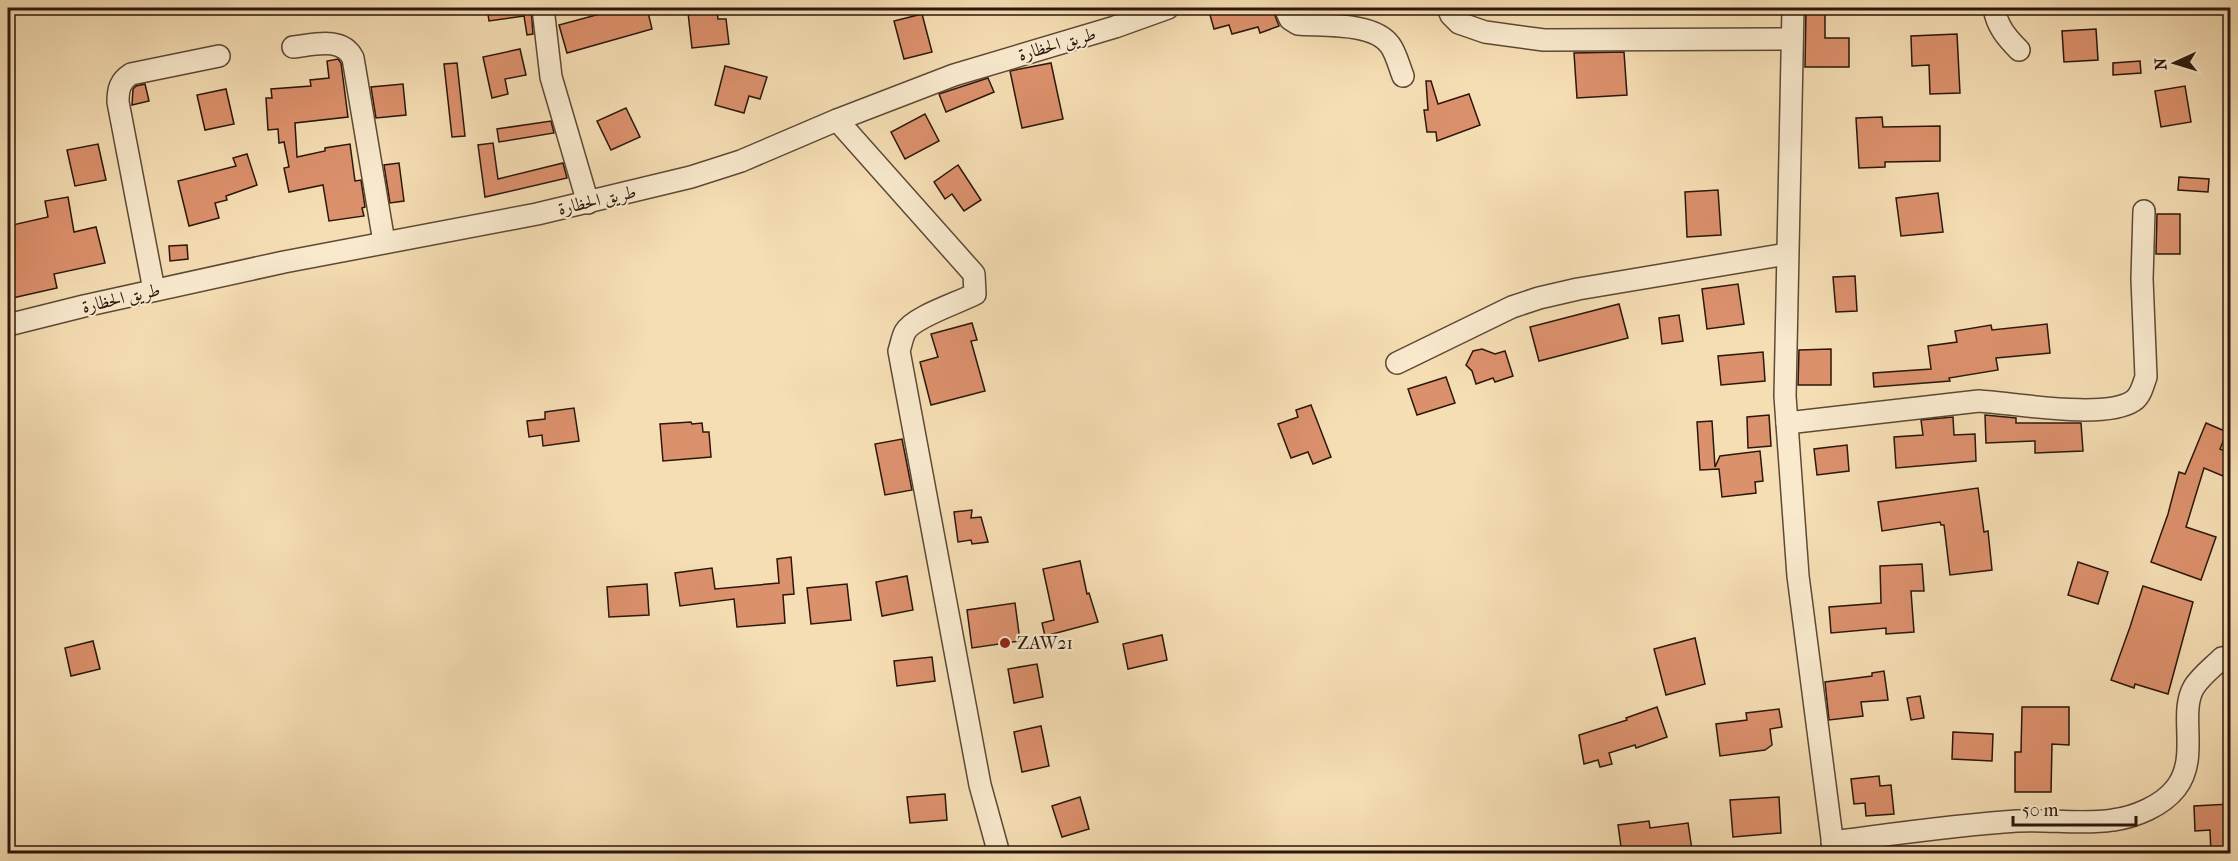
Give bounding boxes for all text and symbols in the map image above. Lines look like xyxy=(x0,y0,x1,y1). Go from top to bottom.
street label: طريق الحظارة xyxy=(1016,23,1099,67)
north arrow xyxy=(2145,33,2205,93)
text: N xyxy=(2151,56,2170,71)
street label: طريق الحظارة xyxy=(556,181,639,221)
street label: طريق الحظارة xyxy=(80,279,163,319)
place label: ZAW21 xyxy=(1017,633,1073,654)
marker: ZAW21 xyxy=(998,636,1012,650)
scale bar xyxy=(2013,789,2136,827)
text: 50 m xyxy=(2022,800,2059,821)

